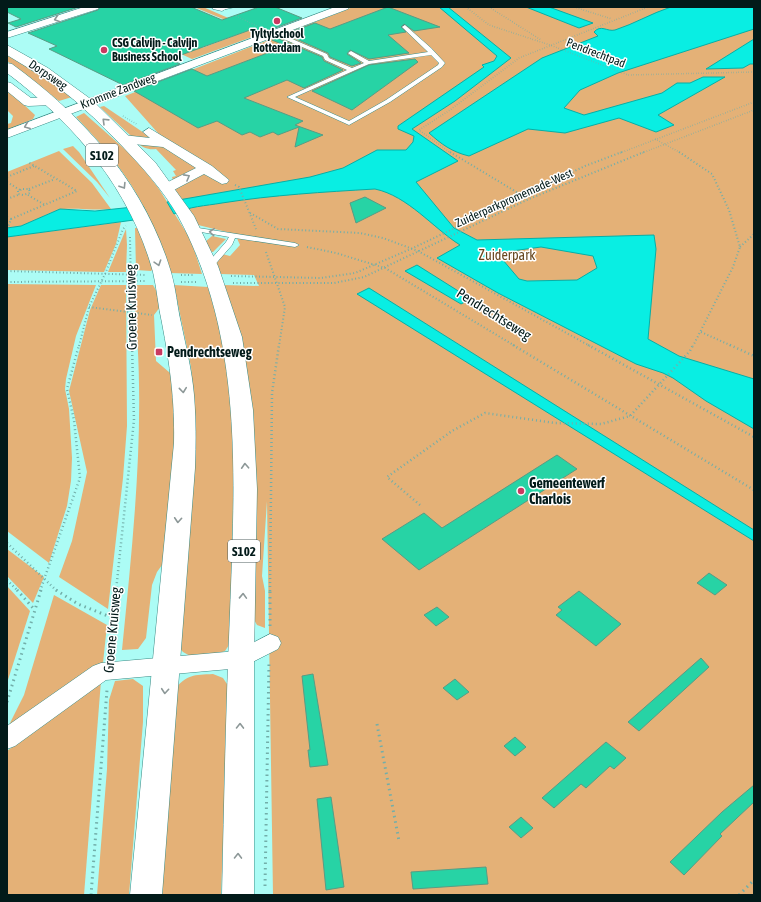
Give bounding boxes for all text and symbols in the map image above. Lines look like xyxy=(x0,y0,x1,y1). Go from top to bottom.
one-way arrow xyxy=(54,14,61,23)
marker: Tyltylschool Rotterdam xyxy=(272,16,282,26)
place label: Tyltylschool Rotterdam xyxy=(250,27,305,55)
street label: Pendrechtpad xyxy=(564,35,628,71)
place label: CSG Calvijn - Calvijn Business School xyxy=(112,36,198,64)
marker: CSG Calvijn - Calvijn Business School xyxy=(99,45,109,55)
street label: Dorpsweg xyxy=(26,57,71,93)
street label: Kromme Zandweg xyxy=(78,70,158,112)
one-way arrow xyxy=(102,118,110,126)
one-way arrow xyxy=(23,122,30,130)
road number: S102 xyxy=(86,144,118,166)
street label: Zuiderparkpromemade-West xyxy=(453,165,576,230)
one-way arrow xyxy=(183,175,190,182)
one-way arrow xyxy=(118,182,125,189)
one-way arrow xyxy=(209,227,215,236)
park label: Zuiderpark xyxy=(479,247,535,263)
one-way arrow xyxy=(153,259,162,266)
street label: Groene Kruisweg xyxy=(122,264,140,350)
street label: Pendrechtseweg xyxy=(454,285,534,343)
place label: Pendrechtseweg xyxy=(167,344,253,360)
marker: Pendrechtseweg xyxy=(154,347,164,357)
one-way arrow xyxy=(178,387,187,393)
one-way arrow xyxy=(240,463,249,469)
place label: Gemeentewerf Charlois xyxy=(529,475,605,507)
marker: Gemeentewerf Charlois xyxy=(516,486,526,496)
one-way arrow xyxy=(174,517,183,523)
road number: S102 xyxy=(228,540,260,562)
street label: Groene Kruisweg xyxy=(100,586,124,674)
one-way arrow xyxy=(238,593,247,599)
one-way arrow xyxy=(161,688,170,694)
one-way arrow xyxy=(236,723,244,729)
one-way arrow xyxy=(234,853,242,859)

